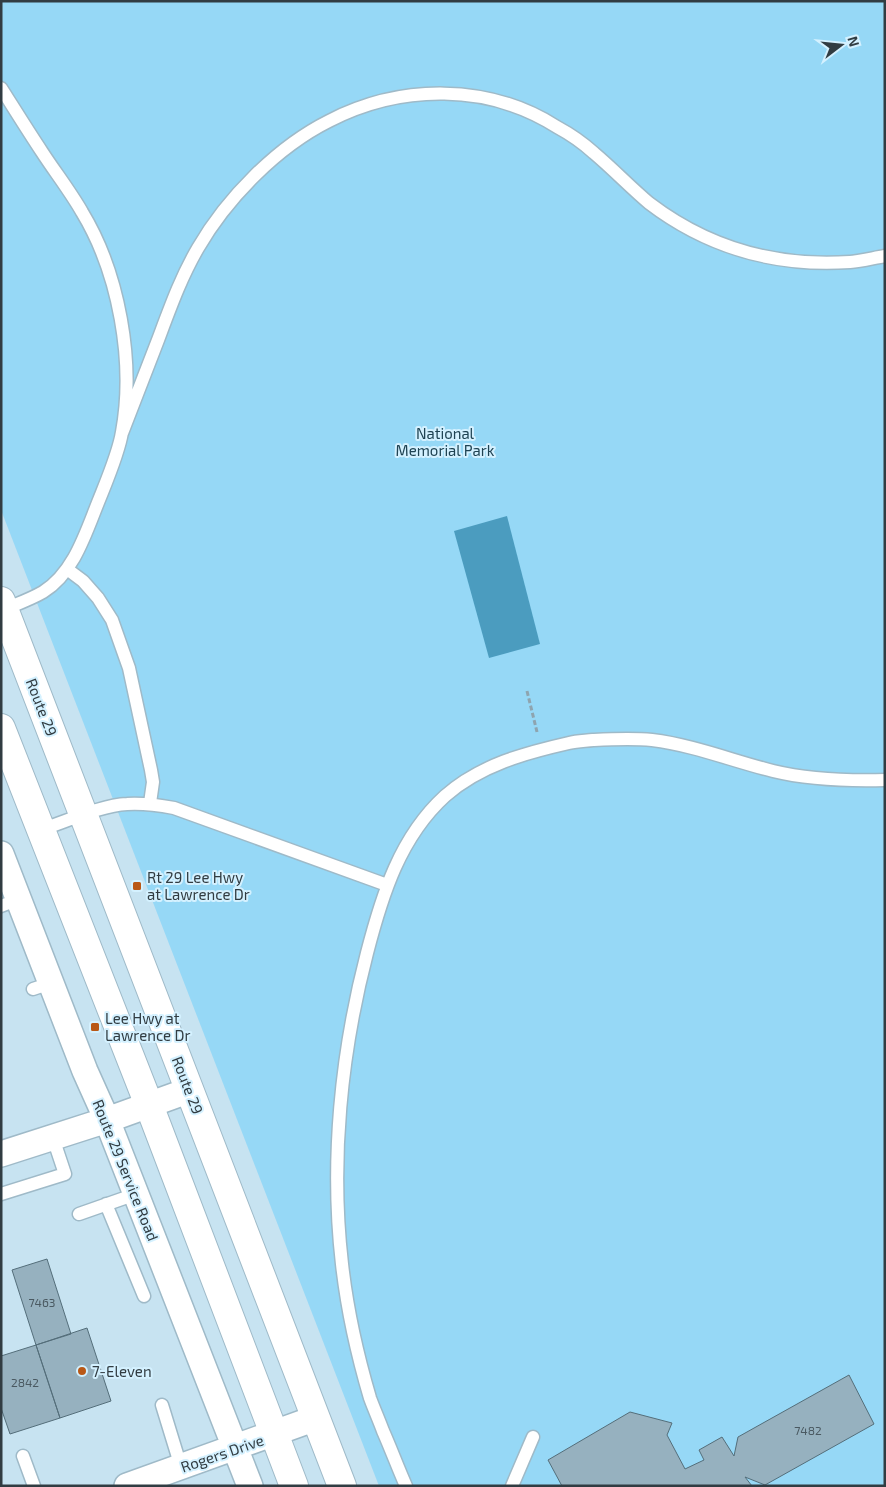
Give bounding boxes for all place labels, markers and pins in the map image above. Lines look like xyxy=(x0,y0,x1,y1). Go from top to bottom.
place label: Rt 29 Lee Hwy at Lawrence Dr xyxy=(147,868,250,903)
marker: Rt 29 Lee Hwy at Lawrence Dr xyxy=(131,880,143,892)
place label: Lee Hwy at Lawrence Dr xyxy=(105,1009,191,1044)
marker: Lee Hwy at Lawrence Dr xyxy=(89,1021,101,1033)
place label: 7-Eleven xyxy=(92,1362,152,1380)
marker: 7-Eleven xyxy=(76,1365,88,1377)

